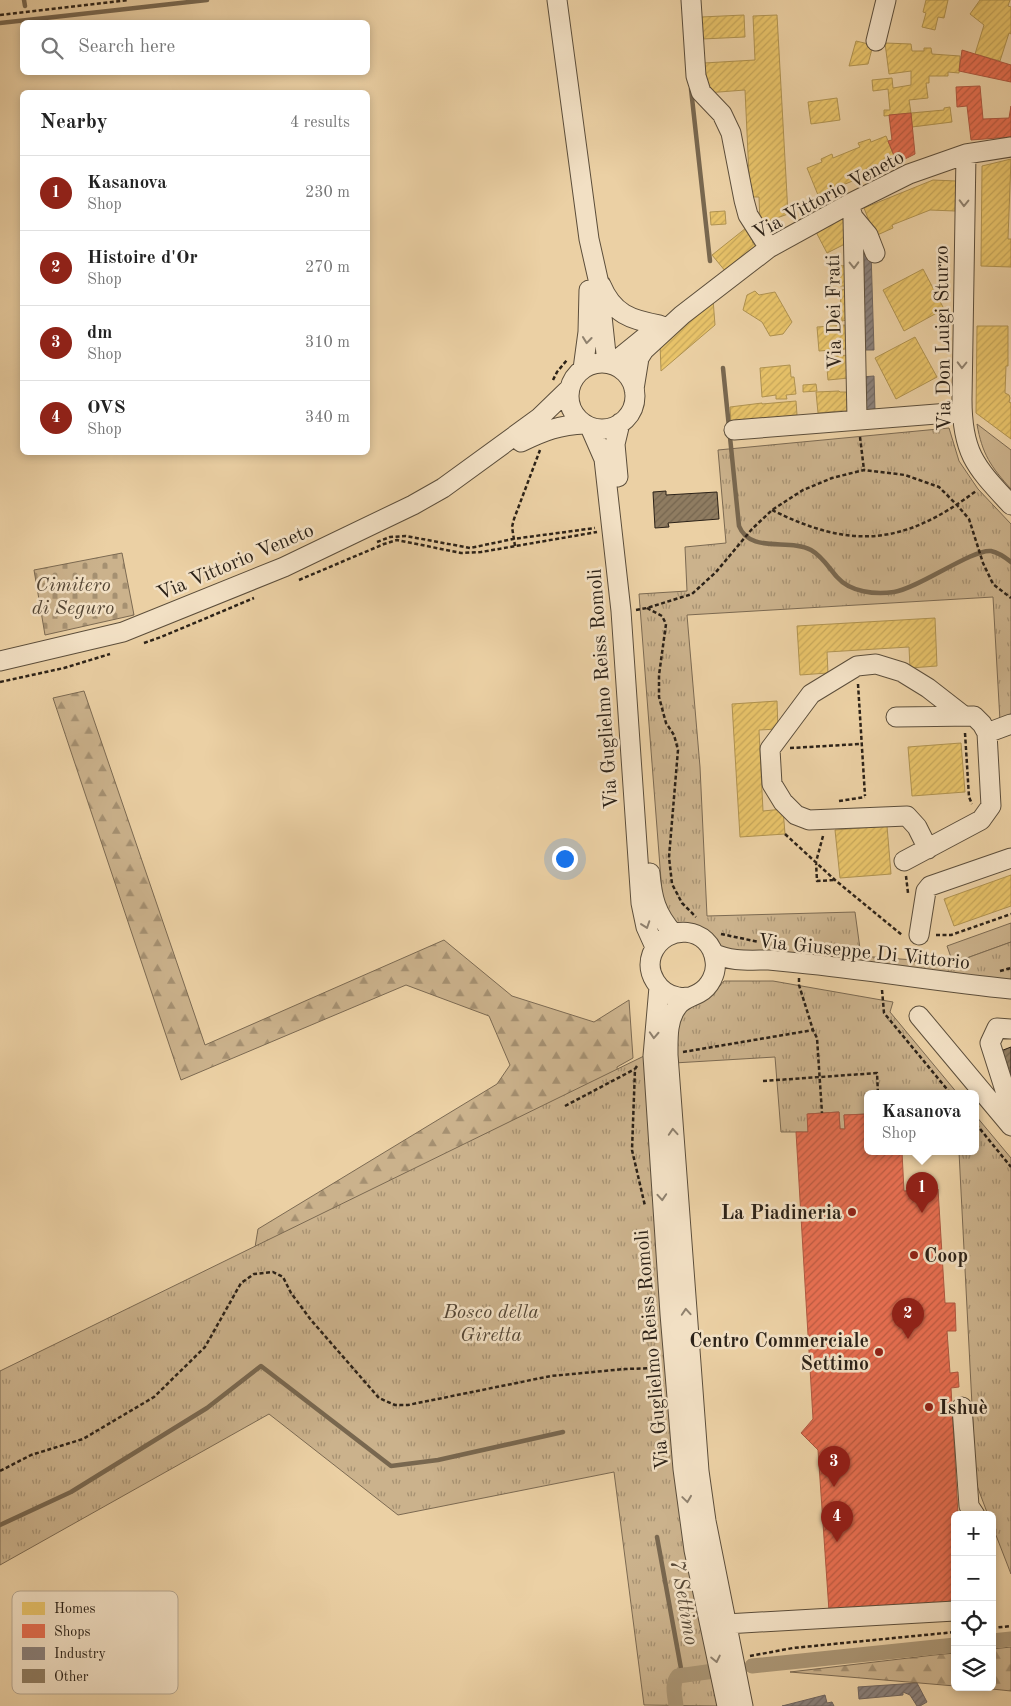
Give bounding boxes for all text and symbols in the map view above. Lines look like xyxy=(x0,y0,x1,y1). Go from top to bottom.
search box xyxy=(20,20,370,75)
icon: search xyxy=(38,34,66,62)
text: Search here xyxy=(78,38,175,57)
text: Nearby xyxy=(40,112,108,133)
text: 4 results xyxy=(290,115,350,131)
street label: Via Vittorio Veneto xyxy=(750,147,908,244)
text: Kasanova xyxy=(87,174,167,193)
text: 1 xyxy=(51,185,61,201)
text: 230 m xyxy=(305,185,350,201)
text: Shop xyxy=(87,197,122,213)
one-way arrow xyxy=(959,199,969,207)
street label: Via Don Luigi Sturzo xyxy=(932,245,956,431)
text: Histoire d'Or xyxy=(87,249,198,268)
street label: Via Dei Frati xyxy=(824,254,846,370)
text: 2 xyxy=(51,260,61,276)
text: 270 m xyxy=(305,260,350,276)
one-way arrow xyxy=(849,262,859,270)
text: Shop xyxy=(87,272,122,288)
text: dm xyxy=(87,324,112,343)
text: 3 xyxy=(51,335,61,351)
text: 310 m xyxy=(305,335,350,351)
one-way arrow xyxy=(582,336,593,344)
text: Shop xyxy=(87,347,122,363)
one-way arrow xyxy=(957,362,967,369)
text: OVS xyxy=(87,399,125,418)
text: 4 xyxy=(51,410,61,426)
text: 340 m xyxy=(305,410,350,426)
text: Shop xyxy=(87,422,122,438)
street label: Via Vittorio Veneto xyxy=(155,521,317,605)
street label: Via Guglielmo Reiss Romoli xyxy=(586,568,622,810)
park label: Cimitero di Seguro xyxy=(32,576,114,619)
your location xyxy=(552,846,578,872)
one-way arrow xyxy=(640,921,650,929)
street label: Via Giuseppe Di Vittorio xyxy=(757,932,971,974)
one-way arrow xyxy=(649,1032,660,1040)
popup xyxy=(864,1090,979,1155)
text: Kasanova xyxy=(882,1103,961,1122)
text: Shop xyxy=(882,1126,916,1142)
one-way arrow xyxy=(668,1128,679,1136)
pin: 1 xyxy=(906,1172,938,1213)
one-way arrow xyxy=(657,1194,668,1202)
place label: La Piadineria xyxy=(721,1204,842,1224)
marker: La Piadineria xyxy=(846,1206,858,1218)
street label: Via Guglielmo Reiss Romoli xyxy=(633,1229,673,1471)
place label: Coop xyxy=(924,1247,968,1267)
marker: Coop xyxy=(908,1249,920,1261)
pin: 2 xyxy=(892,1298,924,1339)
park label: Bosco della Giretta xyxy=(442,1303,539,1346)
one-way arrow xyxy=(681,1308,692,1316)
place label: Centro Commerciale Settimo xyxy=(689,1332,869,1375)
marker: Centro Commerciale Settimo xyxy=(873,1346,885,1358)
place label: Ishuè xyxy=(939,1399,988,1419)
marker: Ishuè xyxy=(923,1401,935,1413)
pin: 3 xyxy=(818,1446,850,1487)
one-way arrow xyxy=(681,1495,692,1503)
pin: 4 xyxy=(821,1501,853,1542)
map controls xyxy=(951,1511,996,1691)
button: + xyxy=(951,1511,996,1556)
button: − xyxy=(951,1556,996,1601)
water label: 7 Settimo xyxy=(666,1558,701,1647)
legend xyxy=(12,1591,178,1694)
button: locate xyxy=(951,1601,996,1646)
text: Homes xyxy=(54,1602,96,1616)
text: Shops xyxy=(54,1625,91,1639)
button: layers xyxy=(951,1646,996,1691)
text: Industry xyxy=(54,1647,107,1661)
one-way arrow xyxy=(710,1654,721,1663)
text: Other xyxy=(54,1670,89,1684)

